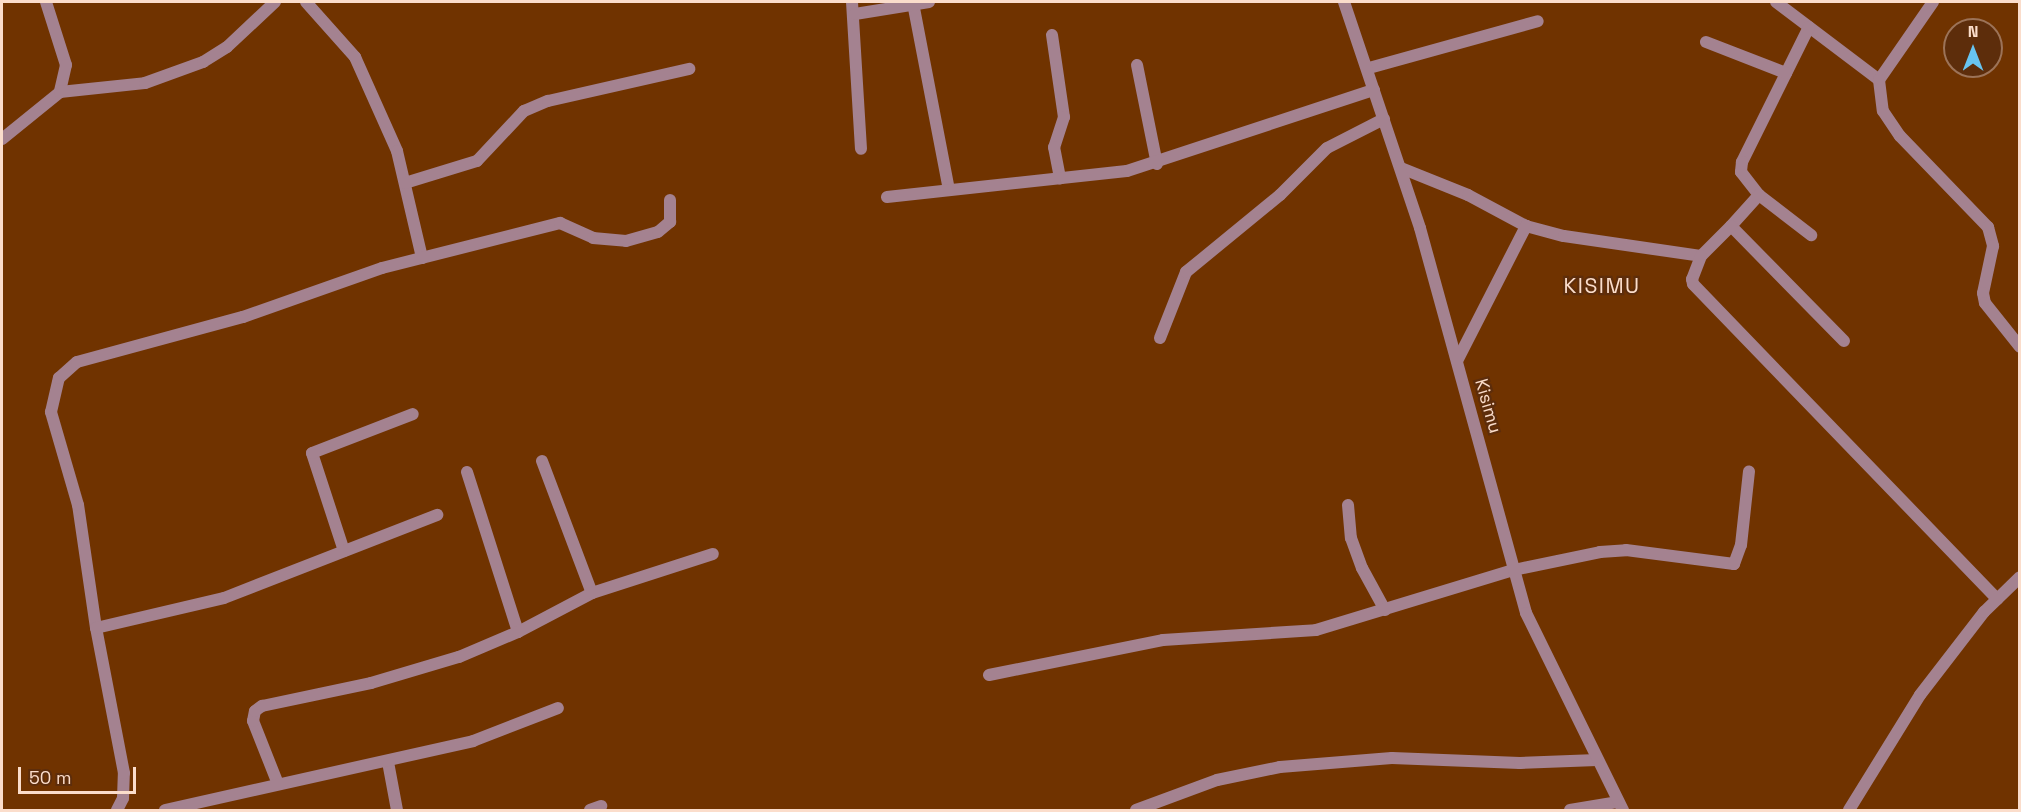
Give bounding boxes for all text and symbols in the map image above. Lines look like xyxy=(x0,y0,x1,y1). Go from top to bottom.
north arrow xyxy=(1943,18,2003,78)
text: N xyxy=(1968,21,1978,42)
district label: KISIMU xyxy=(1563,273,1641,299)
street label: Kisimu xyxy=(1470,376,1506,436)
scale bar xyxy=(21,755,140,793)
text: 50 m xyxy=(29,766,71,789)

